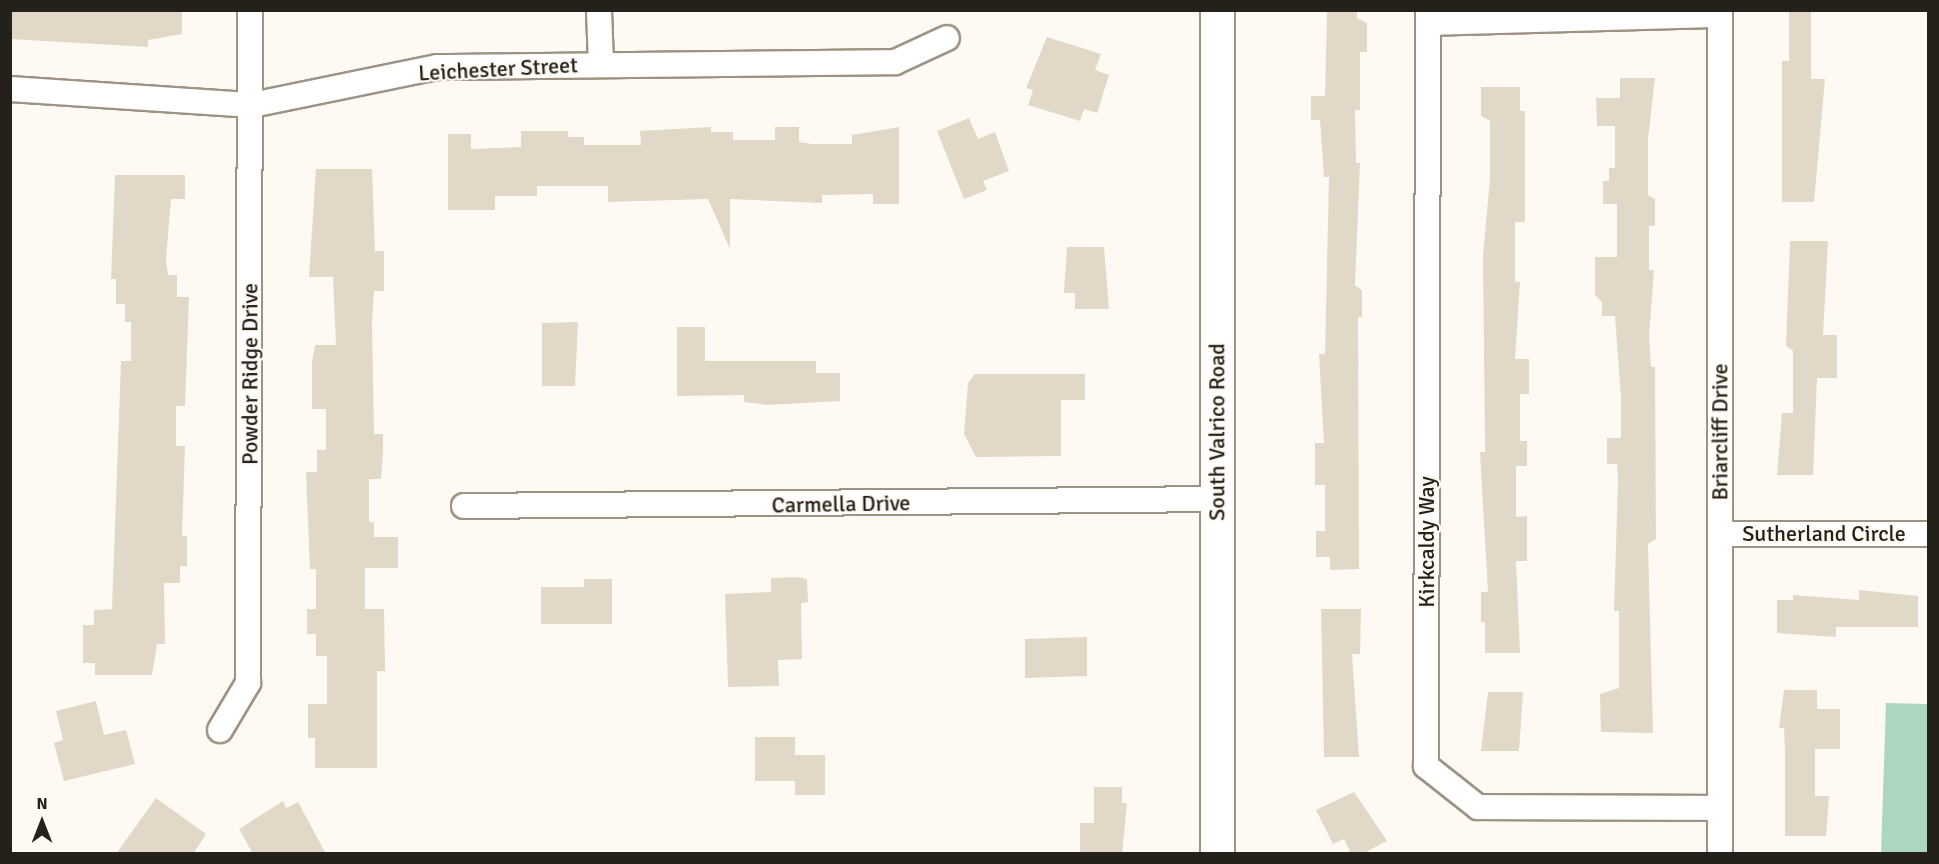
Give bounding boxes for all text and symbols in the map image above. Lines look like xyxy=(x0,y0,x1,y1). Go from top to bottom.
street label: Leichester Street xyxy=(418,52,578,86)
street label: Powder Ridge Drive xyxy=(237,283,263,465)
street label: South Valrico Road xyxy=(1204,343,1230,521)
street label: Briarcliff Drive xyxy=(1707,364,1733,500)
street label: Kirkcaldy Way xyxy=(1414,476,1440,608)
street label: Carmella Drive xyxy=(771,490,911,518)
street label: Sutherland Circle xyxy=(1742,521,1906,547)
north arrow xyxy=(12,792,72,852)
text: N xyxy=(36,794,48,814)

